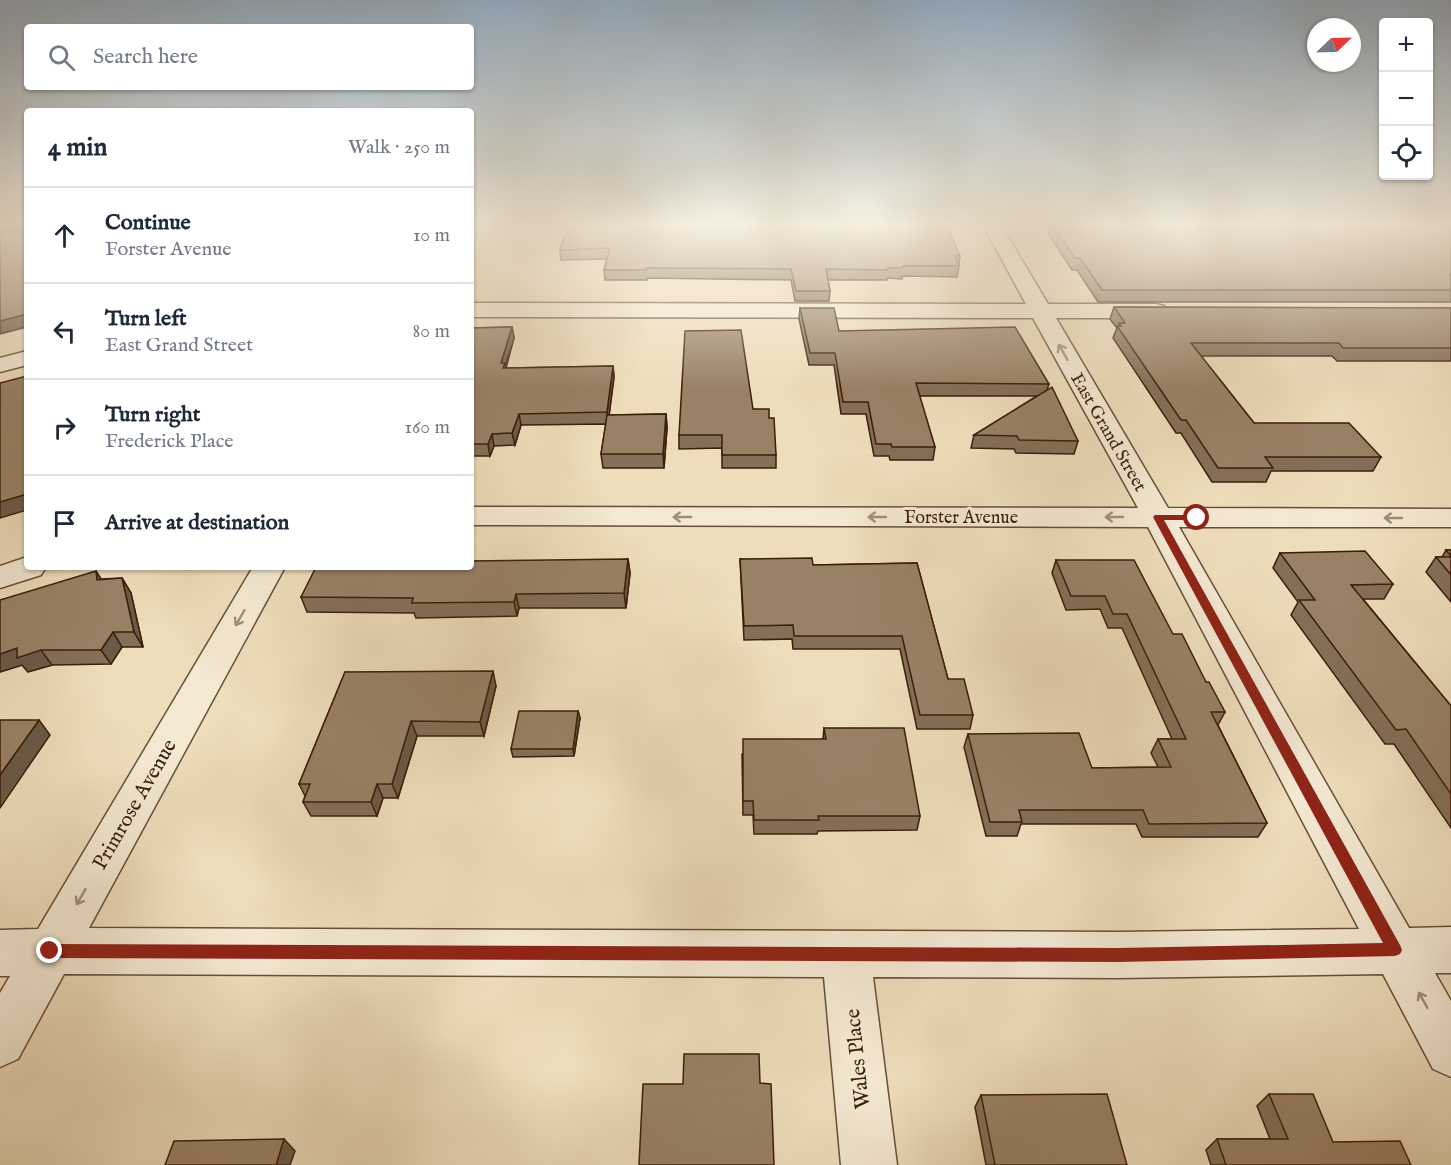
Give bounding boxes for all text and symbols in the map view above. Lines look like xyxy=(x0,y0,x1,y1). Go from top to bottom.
north arrow xyxy=(1307,18,1361,72)
map controls xyxy=(1379,18,1433,180)
button: + xyxy=(1379,18,1433,72)
search box xyxy=(24,24,474,90)
icon: search xyxy=(45,41,78,74)
text: Search here xyxy=(93,43,198,71)
button: − xyxy=(1379,72,1433,126)
button: locate xyxy=(1379,126,1433,180)
text: 4 min xyxy=(48,131,107,164)
text: Walk · 250 m xyxy=(348,135,450,160)
text: Continue xyxy=(105,209,191,237)
icon: ahead xyxy=(48,219,81,252)
text: 10 m xyxy=(413,223,450,248)
text: Forster Avenue xyxy=(105,237,231,262)
text: Turn left xyxy=(105,305,187,333)
icon: left xyxy=(48,315,81,348)
text: 80 m xyxy=(413,319,450,344)
text: East Grand Street xyxy=(105,333,253,358)
one-way arrow xyxy=(1057,344,1069,361)
street label: East Grand Street xyxy=(1064,369,1151,496)
text: Turn right xyxy=(105,401,200,429)
icon: right xyxy=(48,411,81,444)
text: 160 m xyxy=(404,415,450,440)
text: Frederick Place xyxy=(105,429,234,454)
route start xyxy=(1183,504,1209,530)
icon: arrive xyxy=(48,507,81,540)
street label: Forster Avenue xyxy=(904,507,1018,530)
text: Arrive at destination xyxy=(105,509,289,537)
one-way arrow xyxy=(672,511,692,523)
one-way arrow xyxy=(867,511,887,523)
one-way arrow xyxy=(1104,511,1124,523)
one-way arrow xyxy=(1383,512,1403,524)
one-way arrow xyxy=(234,609,246,626)
street label: Primrose Avenue xyxy=(87,734,184,875)
one-way arrow xyxy=(75,887,86,905)
route end xyxy=(36,937,62,963)
one-way arrow xyxy=(1416,992,1428,1009)
street label: Wales Place xyxy=(840,1007,877,1110)

